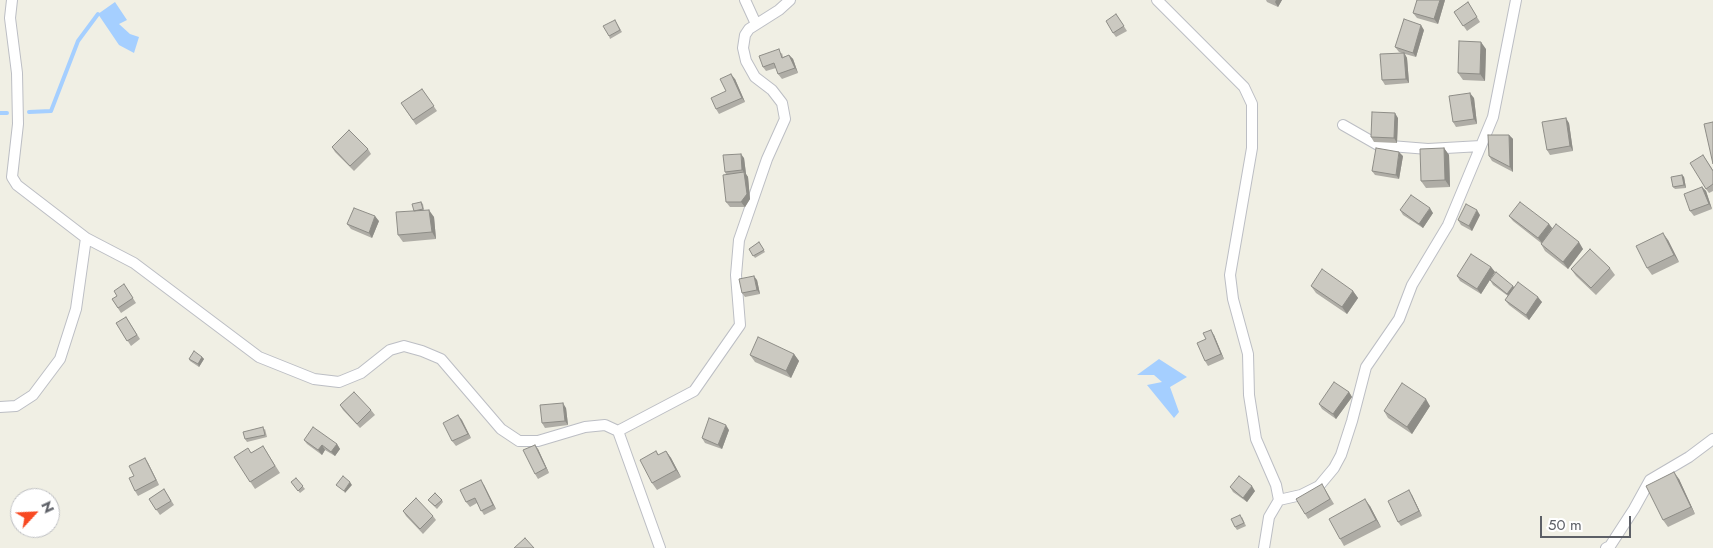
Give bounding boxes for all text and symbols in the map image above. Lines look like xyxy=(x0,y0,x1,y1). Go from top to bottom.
north arrow xyxy=(10,488,60,538)
text: N xyxy=(36,498,59,516)
scale bar xyxy=(1543,506,1634,538)
text: 50 m xyxy=(1548,514,1582,536)

